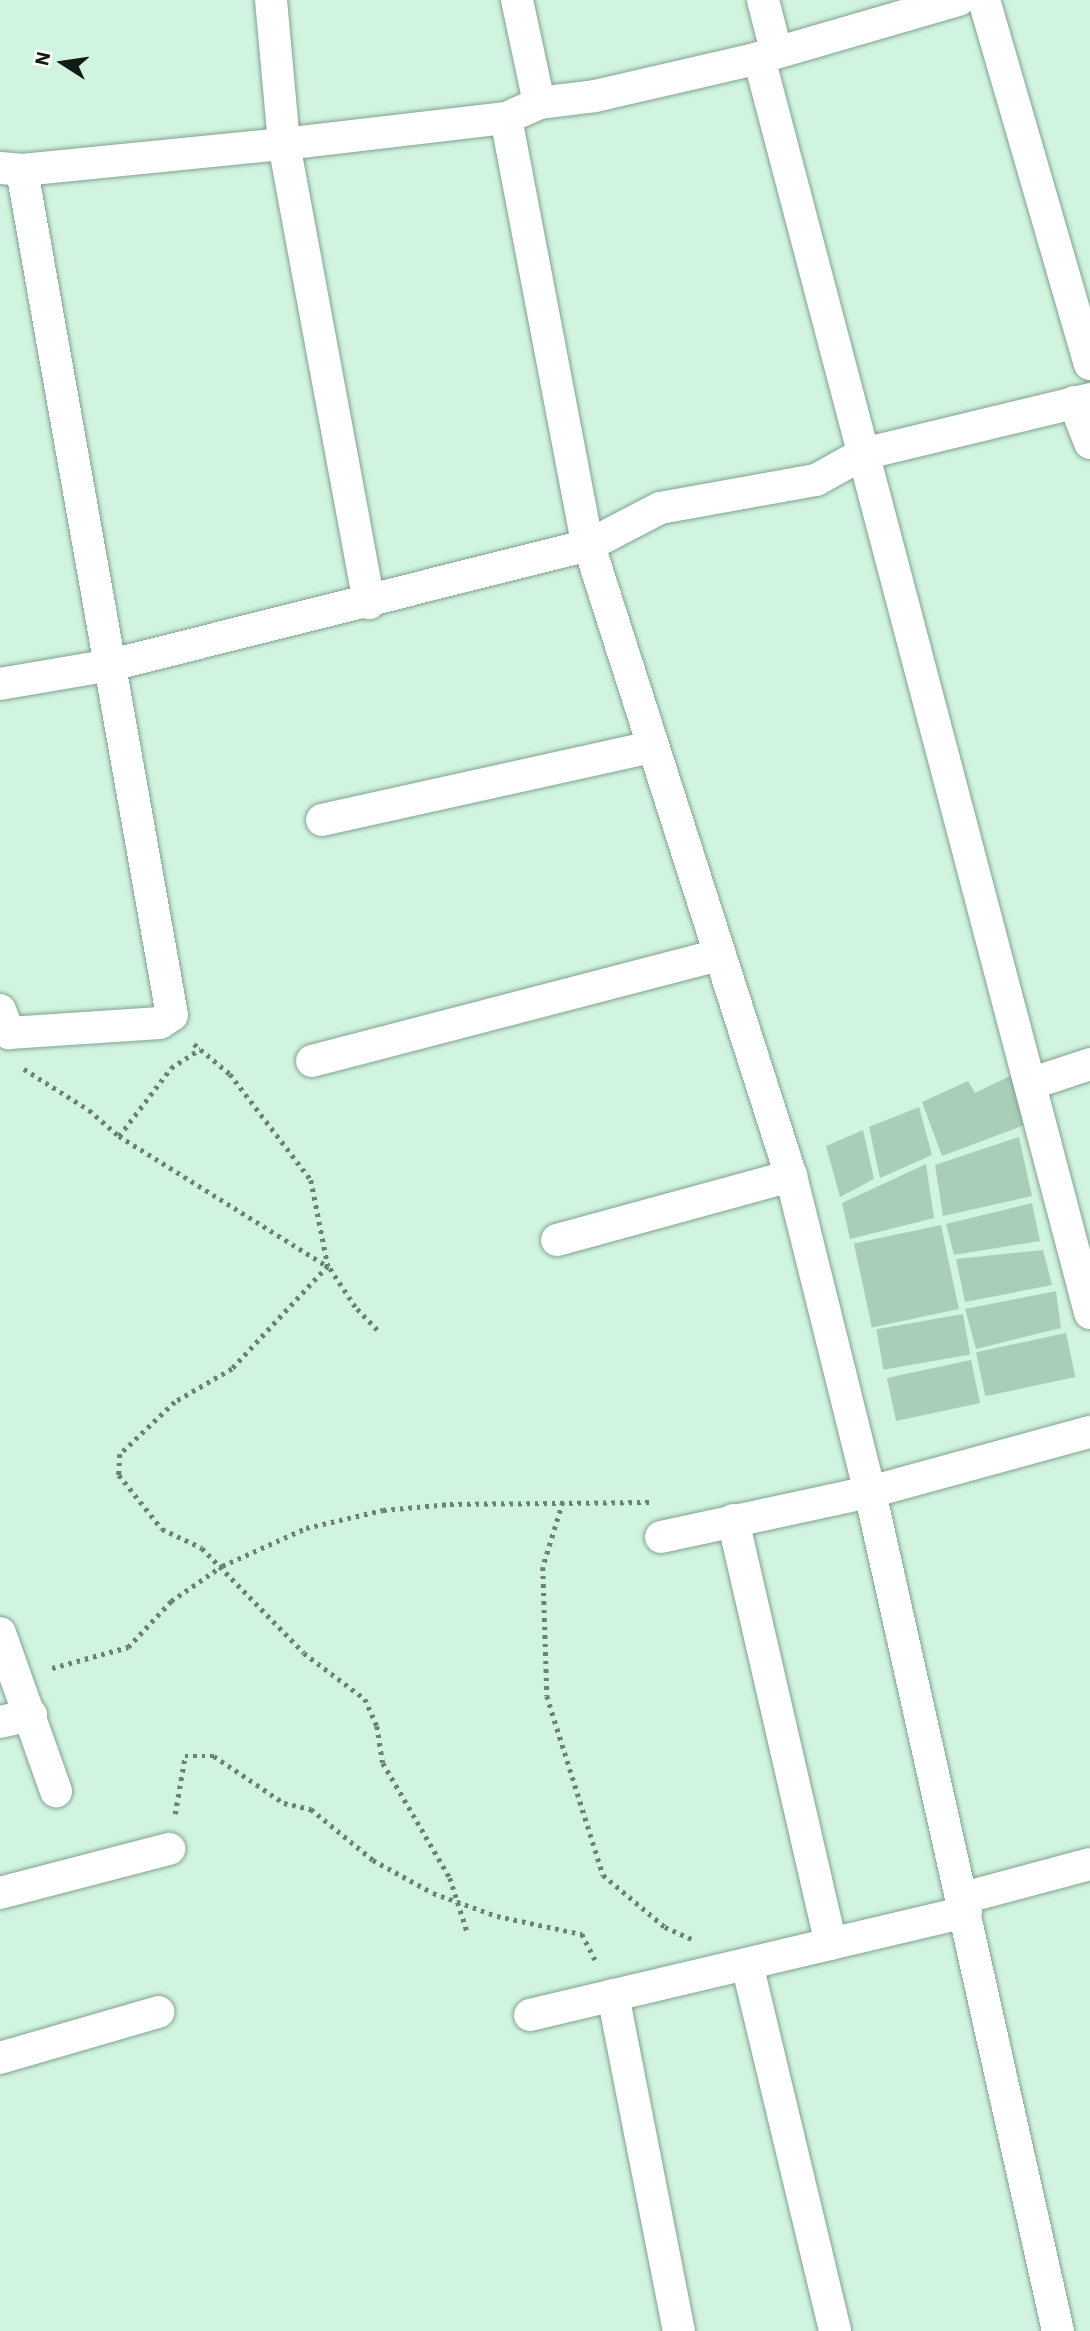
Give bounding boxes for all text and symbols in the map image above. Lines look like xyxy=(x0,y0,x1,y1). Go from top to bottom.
north arrow xyxy=(28,28,98,98)
text: N xyxy=(29,49,56,68)

